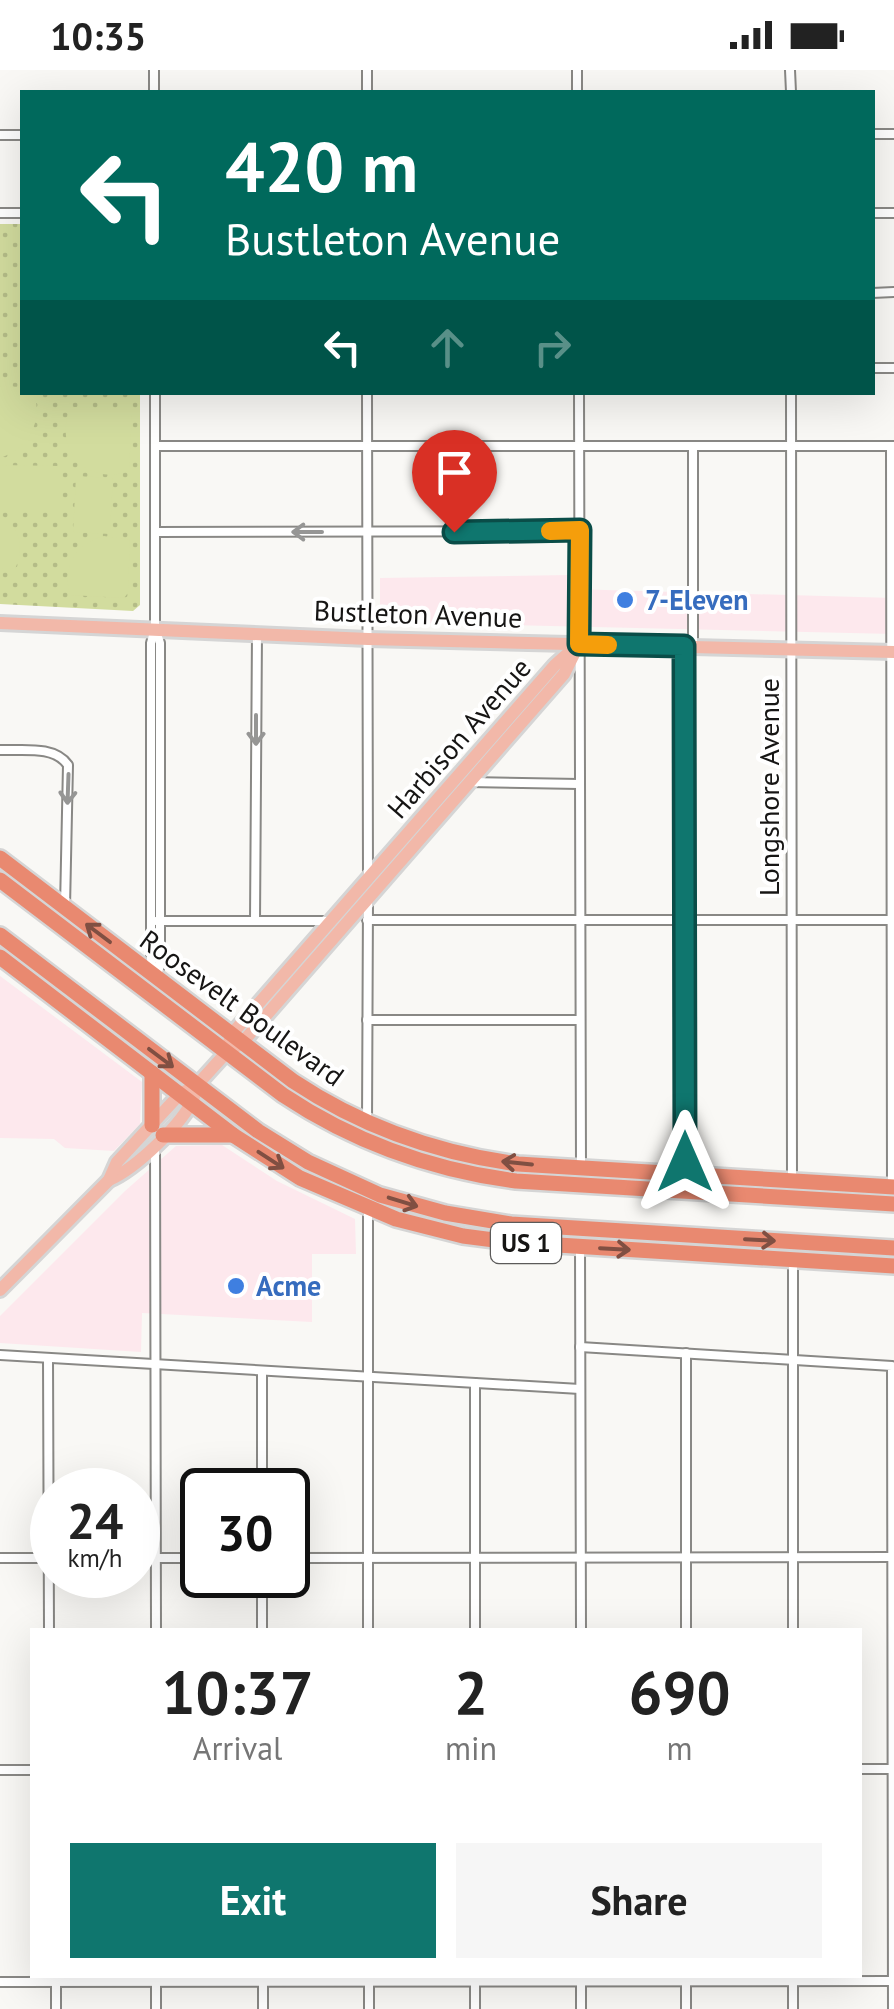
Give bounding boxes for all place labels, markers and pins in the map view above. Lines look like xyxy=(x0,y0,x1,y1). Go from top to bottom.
pin xyxy=(412,430,497,533)
place label: 7-Eleven xyxy=(645,581,749,618)
marker: 7-Eleven xyxy=(614,589,636,611)
place label: Acme xyxy=(256,1267,321,1304)
marker: Acme xyxy=(225,1275,247,1297)

